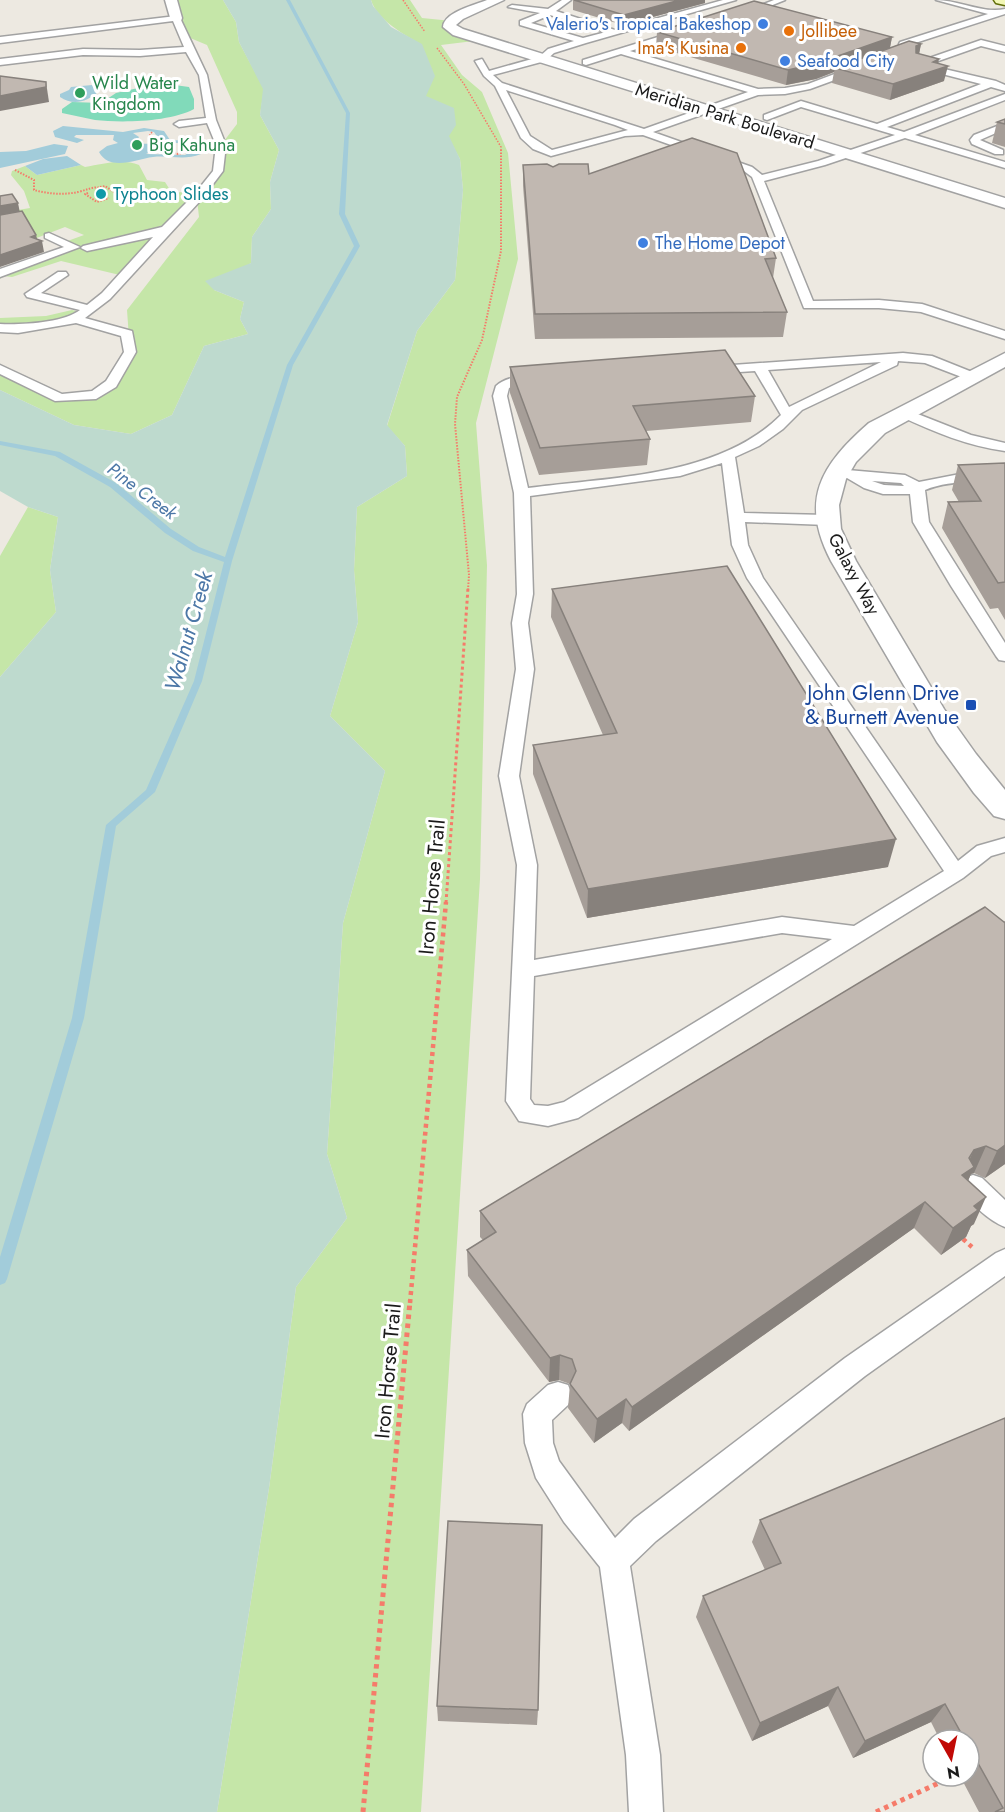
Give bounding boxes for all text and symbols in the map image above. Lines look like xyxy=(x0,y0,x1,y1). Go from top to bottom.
place label: Valerio's Tropical Bakeshop xyxy=(546,11,751,37)
marker: Valerio's Tropical Bakeshop xyxy=(756,17,770,31)
place label: Jollibee xyxy=(799,18,857,44)
marker: Jollibee xyxy=(782,24,796,38)
place label: Ima's Kusina xyxy=(637,35,729,61)
marker: Ima's Kusina xyxy=(734,41,748,55)
place label: Seafood City xyxy=(797,48,895,74)
marker: Seafood City xyxy=(778,54,792,68)
place label: Wild Water Kingdom xyxy=(92,70,180,117)
street label: Meridian Park Boulevard xyxy=(632,76,818,156)
marker: Wild Water Kingdom xyxy=(73,86,87,100)
place label: Big Kahuna xyxy=(149,132,235,158)
marker: Big Kahuna xyxy=(130,138,144,152)
place label: Typhoon Slides xyxy=(113,181,228,207)
marker: Typhoon Slides xyxy=(94,187,108,201)
place label: The Home Depot xyxy=(655,230,785,256)
marker: The Home Depot xyxy=(636,236,650,250)
water label: Pine Creek xyxy=(102,456,183,527)
street label: Galaxy Way xyxy=(822,529,886,619)
water label: Walnut Creek xyxy=(156,566,221,695)
place label: John Glenn Drive & Burnett Avenue xyxy=(804,678,959,732)
marker: John Glenn Drive & Burnett Avenue xyxy=(964,698,978,712)
street label: Iron Horse Trail xyxy=(411,818,453,956)
street label: Iron Horse Trail xyxy=(367,1302,409,1440)
north arrow xyxy=(921,1728,981,1788)
text: N xyxy=(945,1760,961,1785)

